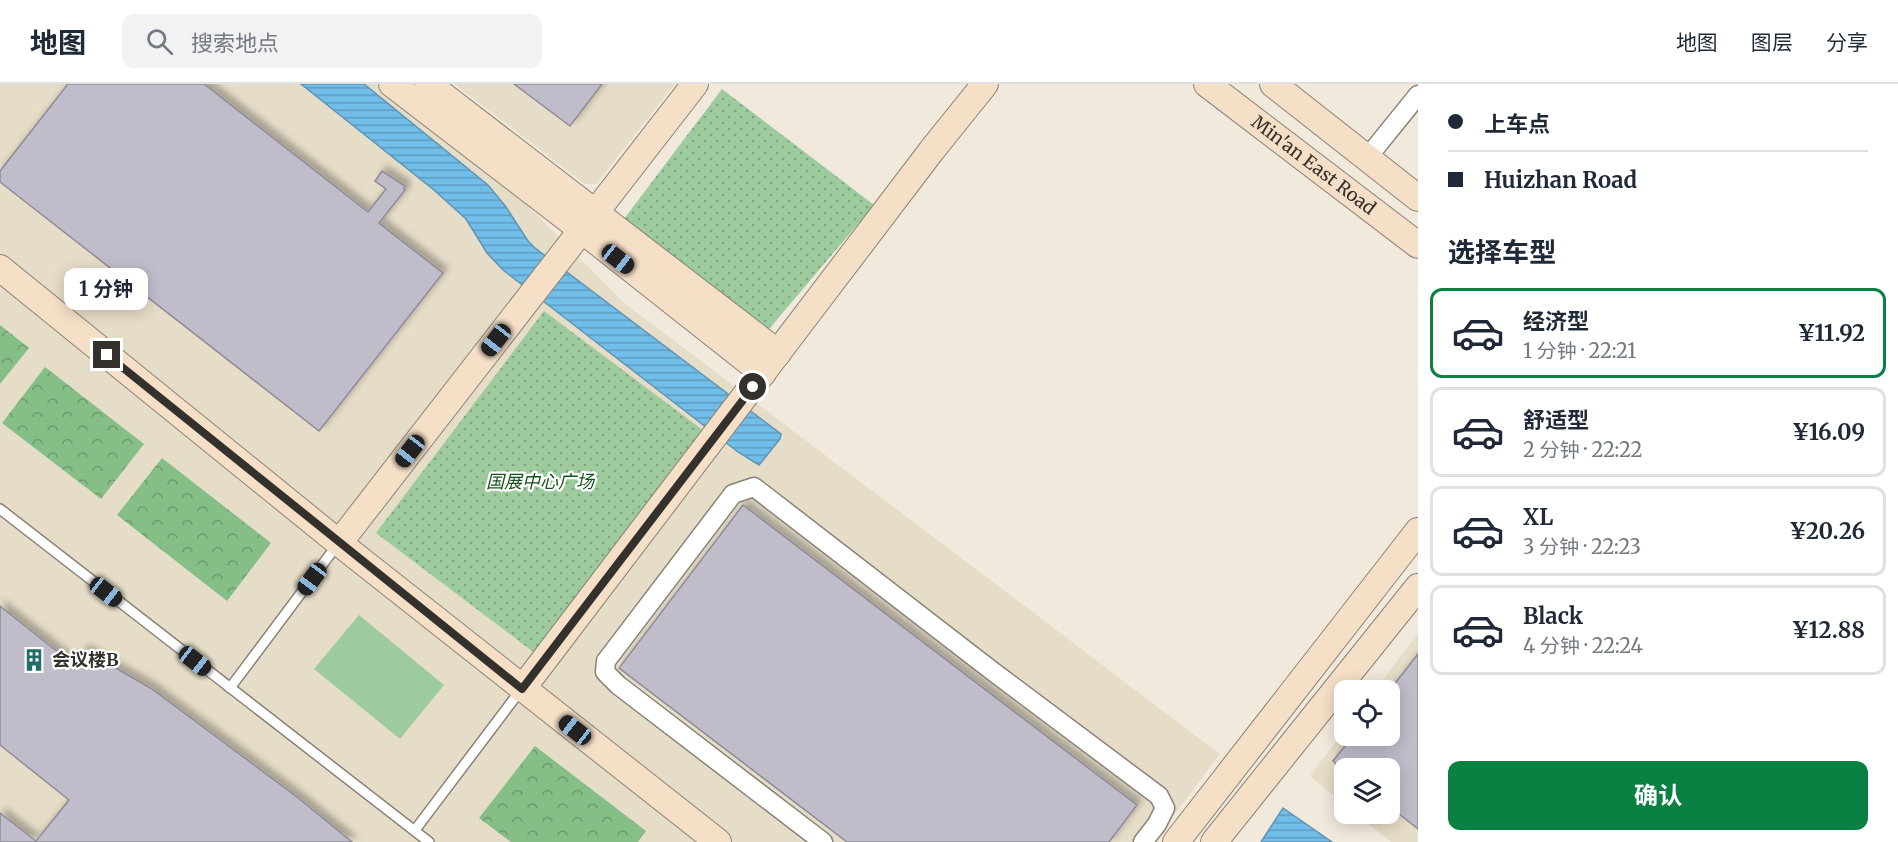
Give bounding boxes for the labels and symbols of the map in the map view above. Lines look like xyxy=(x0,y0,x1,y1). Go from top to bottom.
street label: Min'an East Road xyxy=(1247,110,1381,220)
car xyxy=(598,241,638,277)
callout: 1 分钟 xyxy=(65,268,149,310)
car xyxy=(478,320,514,360)
route end xyxy=(93,341,120,368)
route start xyxy=(739,373,766,400)
car xyxy=(392,431,428,471)
park label: 国展中心广场 xyxy=(486,470,596,493)
car xyxy=(294,559,330,599)
car xyxy=(86,574,126,610)
car xyxy=(175,643,215,679)
building icon: 会议楼B xyxy=(21,647,47,673)
place label: 会议楼B xyxy=(52,648,119,671)
car xyxy=(555,712,595,748)

